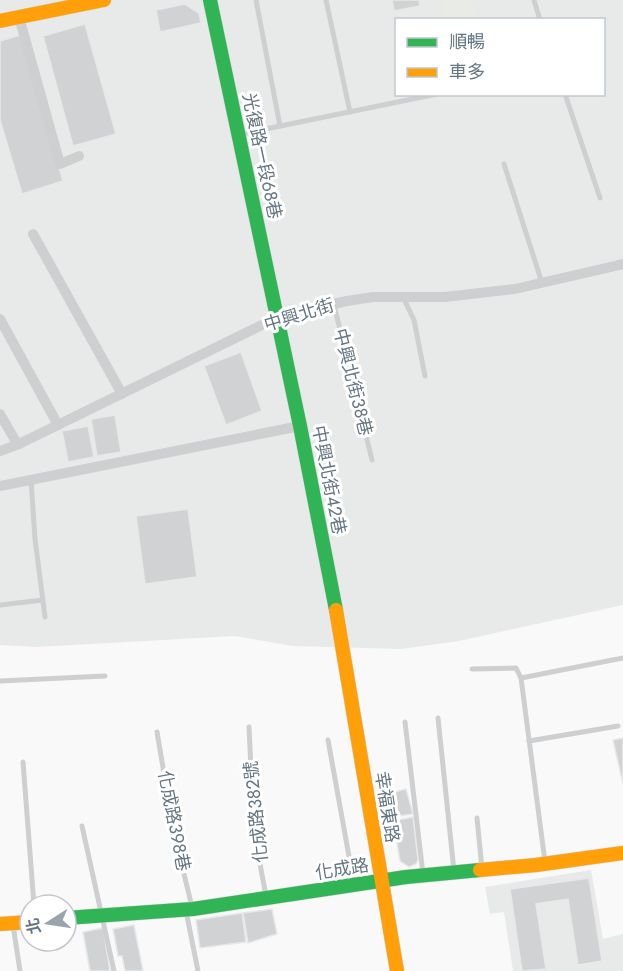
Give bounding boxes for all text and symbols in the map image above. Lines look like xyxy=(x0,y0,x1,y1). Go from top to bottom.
legend xyxy=(395,18,605,96)
text: 順暢 xyxy=(449,29,485,55)
text: 車多 xyxy=(449,59,485,85)
street label: 光復路一段68巷 xyxy=(236,91,288,221)
street label: 中興北街 xyxy=(261,292,337,338)
street label: 中興北街38巷 xyxy=(327,326,379,438)
street label: 中興北街42巷 xyxy=(306,423,352,537)
street label: 化成路382號 xyxy=(238,760,274,864)
street label: 化成路398巷 xyxy=(152,768,196,874)
street label: 幸福東路 xyxy=(369,769,405,845)
street label: 化成路 xyxy=(313,852,371,886)
north arrow xyxy=(18,893,78,953)
text: 北 xyxy=(21,916,47,936)

